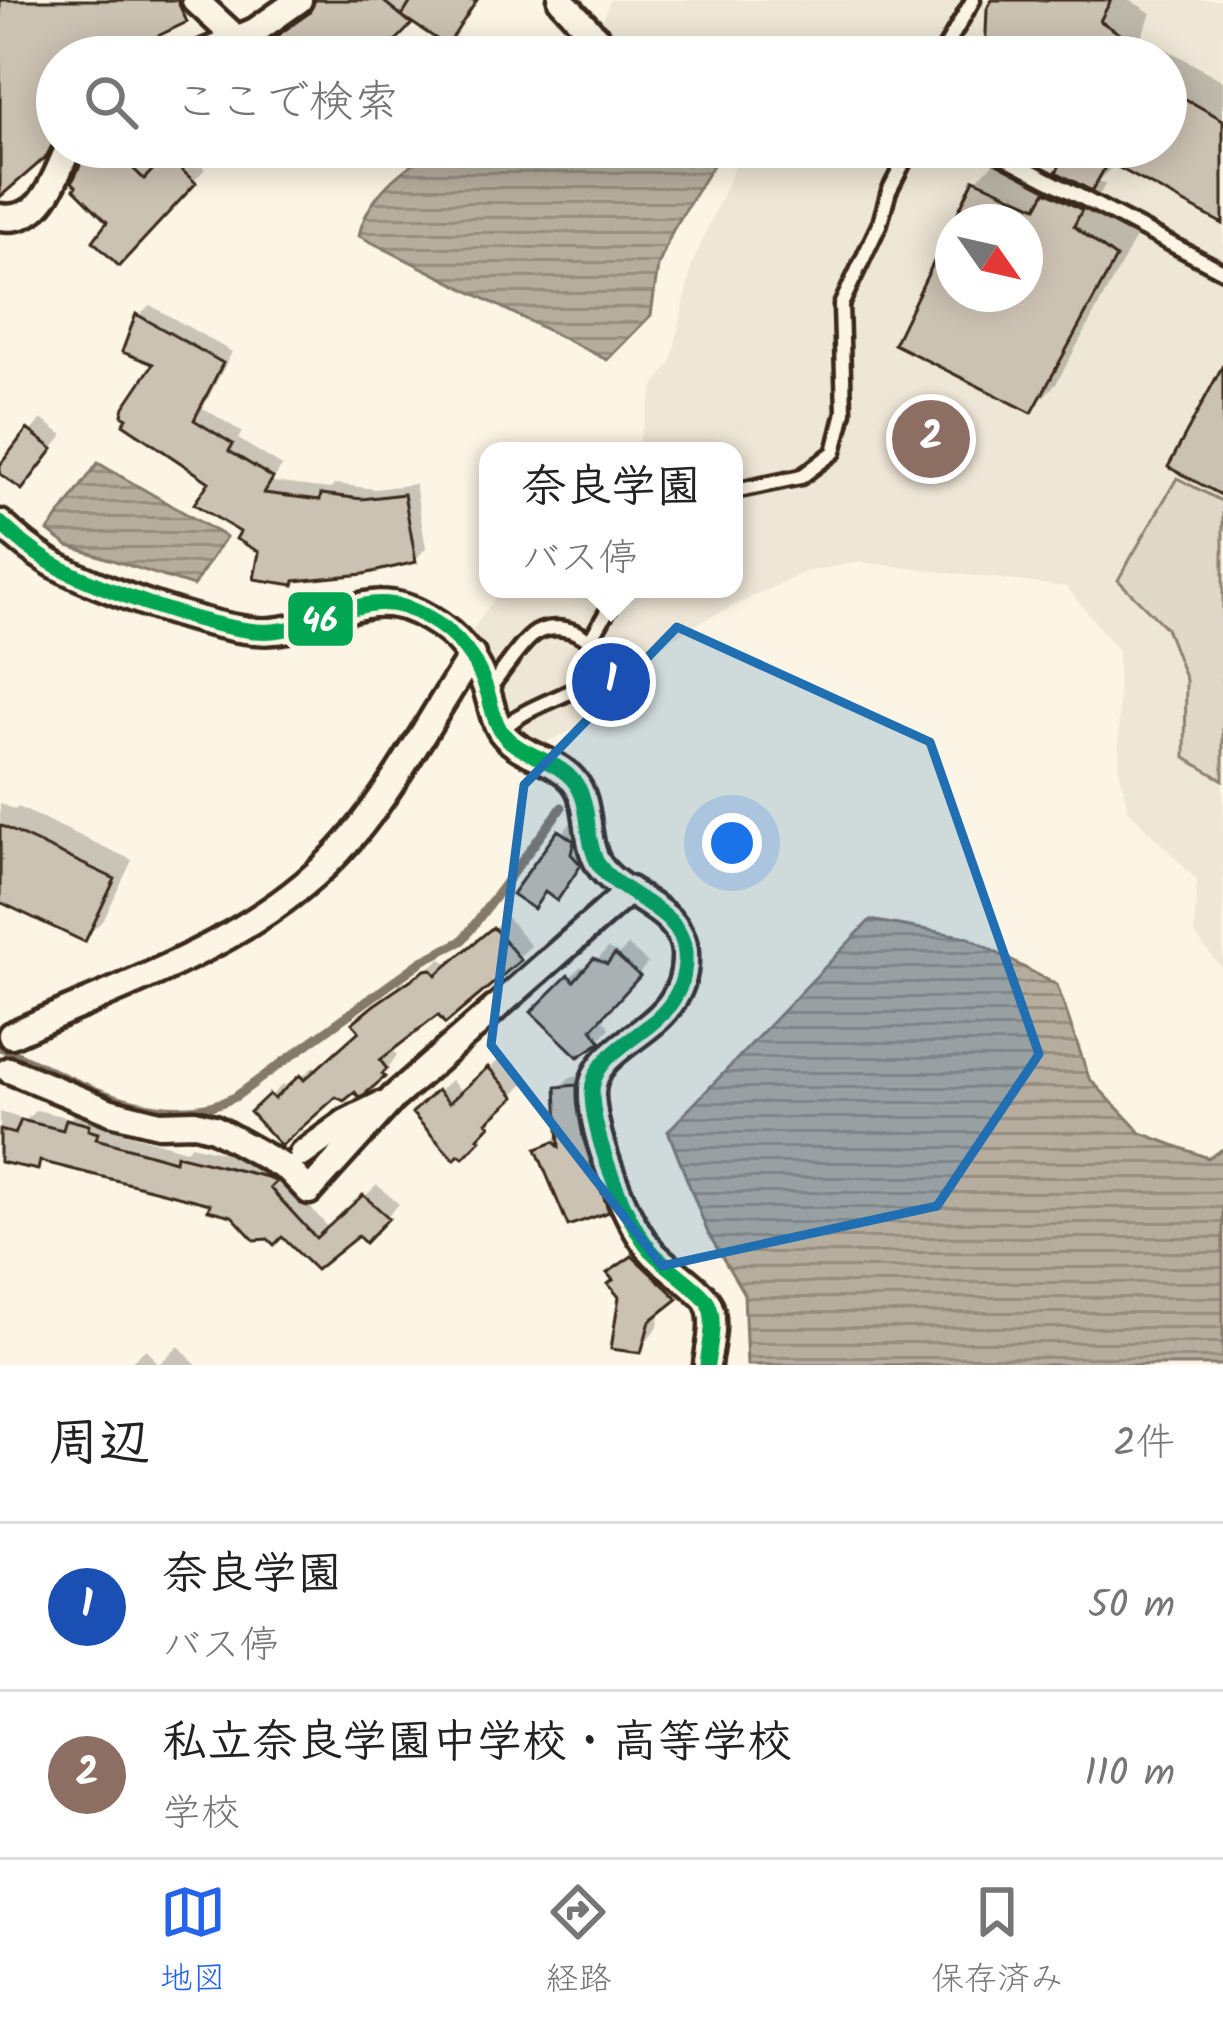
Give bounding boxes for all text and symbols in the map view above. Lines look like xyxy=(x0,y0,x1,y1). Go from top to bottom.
search box xyxy=(36,36,1187,168)
text: ここで検索 xyxy=(174,68,399,140)
icon: search xyxy=(78,69,144,135)
north arrow xyxy=(935,204,1043,312)
pin: 2 xyxy=(892,394,970,484)
popup xyxy=(479,442,743,598)
text: 奈良学園 xyxy=(521,453,701,525)
text: バス停 xyxy=(521,529,638,591)
line badge: 46 xyxy=(286,590,355,648)
text: 46 xyxy=(302,596,338,649)
pin: 1 xyxy=(572,637,650,727)
your location xyxy=(702,813,762,873)
text: 周辺 xyxy=(48,1405,150,1486)
text: 2件 xyxy=(1113,1414,1175,1476)
text: 奈良学園 xyxy=(162,1540,342,1612)
text: 1 xyxy=(81,1576,93,1638)
text: 50 m xyxy=(1088,1576,1175,1638)
text: バス停 xyxy=(162,1616,279,1678)
text: 私立奈良学園中学校・高等学校 xyxy=(162,1708,792,1780)
text: 2 xyxy=(76,1744,98,1806)
text: 110 m xyxy=(1084,1744,1175,1806)
text: 学校 xyxy=(162,1784,240,1846)
tab: 地図 xyxy=(160,1879,226,2007)
tab: 経路 xyxy=(545,1879,611,2007)
tab: 保存済み xyxy=(931,1879,1063,2007)

